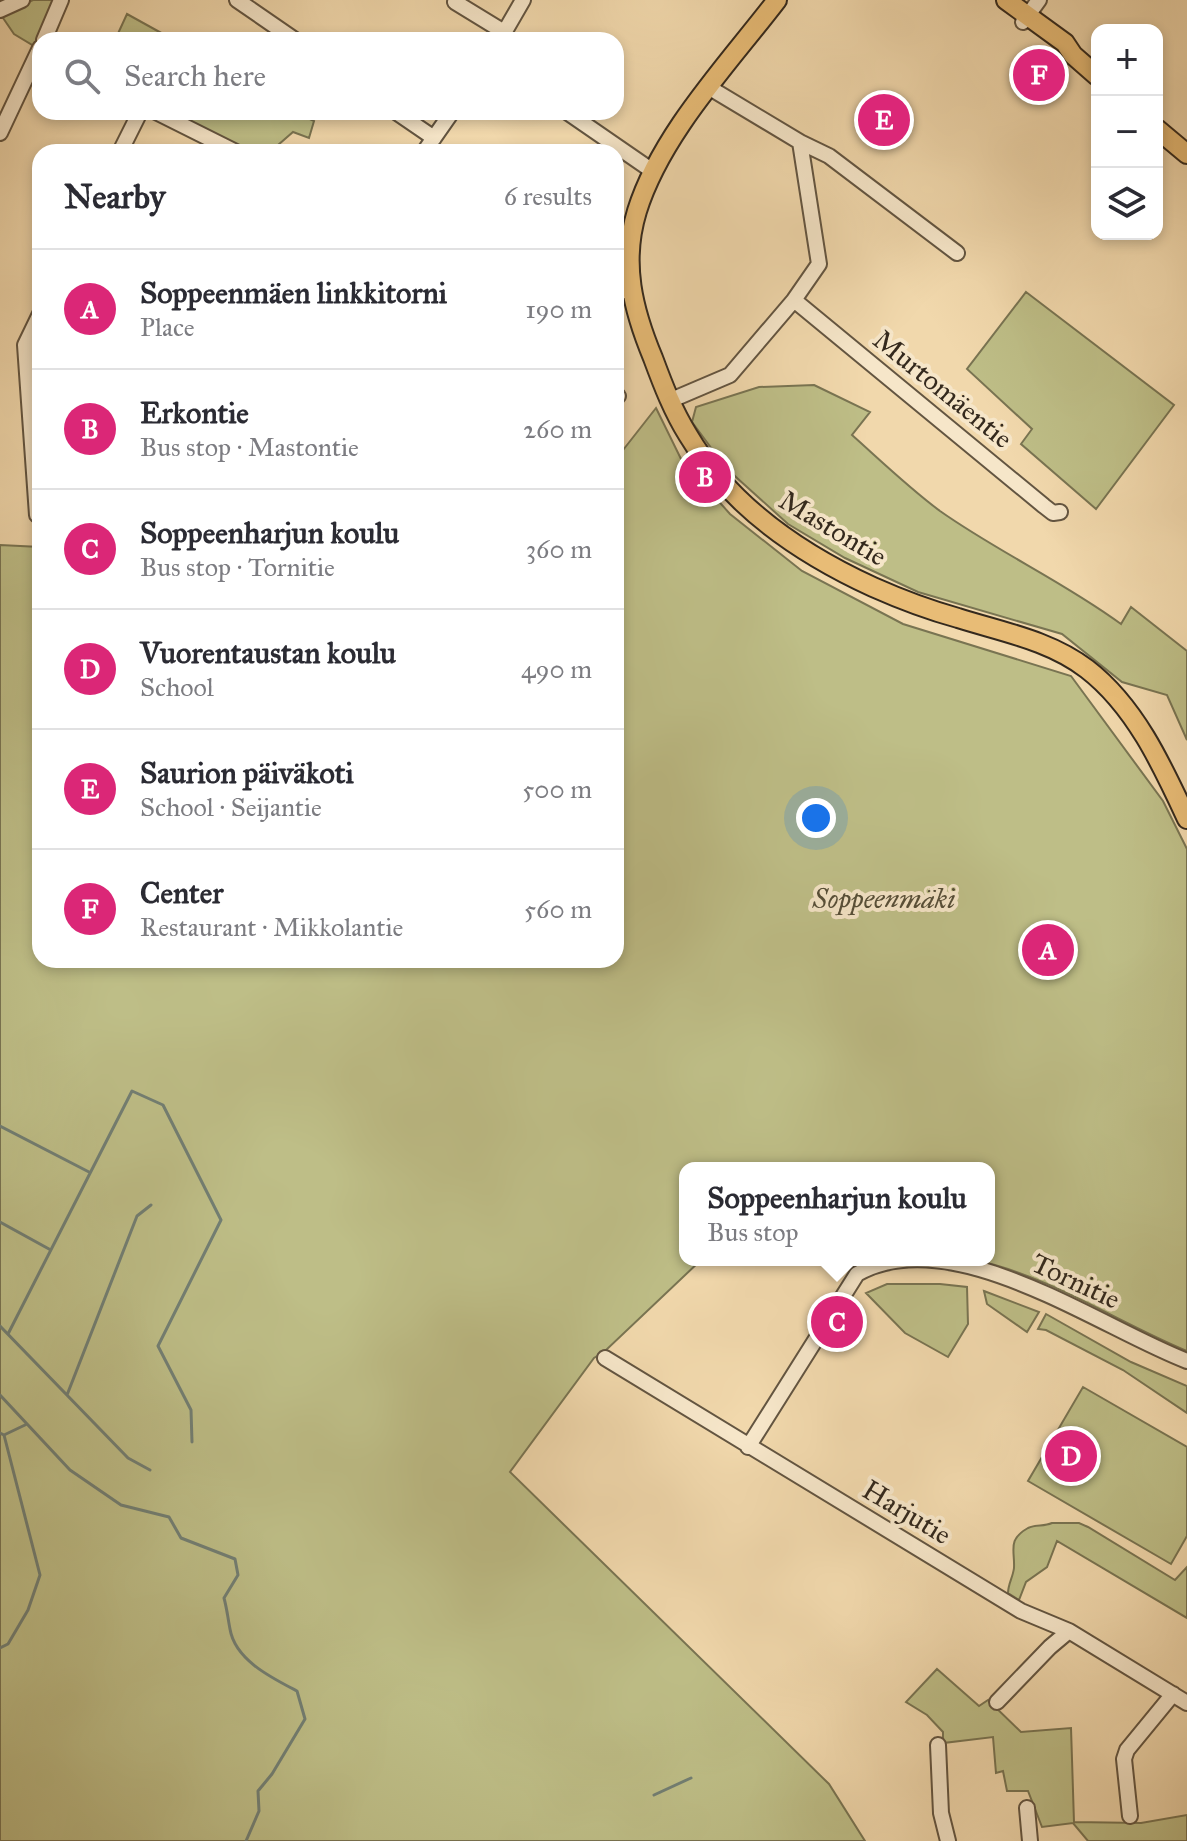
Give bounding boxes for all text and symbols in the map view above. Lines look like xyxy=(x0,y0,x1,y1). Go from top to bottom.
map controls xyxy=(1091,24,1163,240)
button: + xyxy=(1091,24,1163,96)
search box xyxy=(32,32,624,120)
pin: F xyxy=(1013,45,1065,105)
icon: search xyxy=(60,54,104,98)
text: Search here xyxy=(124,58,266,94)
pin: E xyxy=(858,90,910,150)
button: − xyxy=(1091,96,1163,168)
button: layers xyxy=(1091,168,1163,240)
text: Nearby xyxy=(64,176,166,217)
text: 6 results xyxy=(504,180,592,212)
text: Soppeenmäen linkkitorni xyxy=(140,275,447,311)
text: A xyxy=(81,293,99,325)
text: 190 m xyxy=(525,293,592,325)
text: Place xyxy=(140,311,195,343)
street label: Murtomäentie xyxy=(866,322,1020,456)
text: Erkontie xyxy=(140,395,249,431)
text: B xyxy=(81,413,99,445)
text: 260 m xyxy=(523,413,592,445)
text: Bus stop · Mastontie xyxy=(140,431,359,463)
pin: B xyxy=(679,447,731,507)
street label: Mastontie xyxy=(773,482,893,574)
text: Soppeenharjun koulu xyxy=(140,515,399,551)
text: C xyxy=(81,533,99,565)
text: 360 m xyxy=(526,533,592,565)
text: Bus stop · Tornitie xyxy=(140,551,335,583)
text: Vuorentaustan koulu xyxy=(140,635,396,671)
text: D xyxy=(80,653,100,685)
text: 490 m xyxy=(521,653,592,685)
text: School xyxy=(140,671,214,703)
text: Saurion päiväkoti xyxy=(140,755,354,791)
text: E xyxy=(81,773,99,805)
text: 500 m xyxy=(522,773,592,805)
text: School · Seijantie xyxy=(140,791,322,823)
your location xyxy=(796,798,836,838)
text: Center xyxy=(140,875,223,911)
park label: Soppeenmäki xyxy=(812,881,955,916)
text: F xyxy=(82,893,99,925)
text: 560 m xyxy=(524,893,592,925)
text: Restaurant · Mikkolantie xyxy=(140,911,403,943)
pin: A xyxy=(1022,920,1074,980)
popup xyxy=(679,1162,995,1266)
text: Soppeenharjun koulu xyxy=(707,1180,967,1216)
text: Bus stop xyxy=(707,1216,798,1248)
street label: Tornitie xyxy=(1026,1245,1126,1317)
pin: C xyxy=(811,1292,863,1352)
pin: D xyxy=(1045,1426,1097,1486)
street label: Harjutie xyxy=(856,1472,958,1552)

